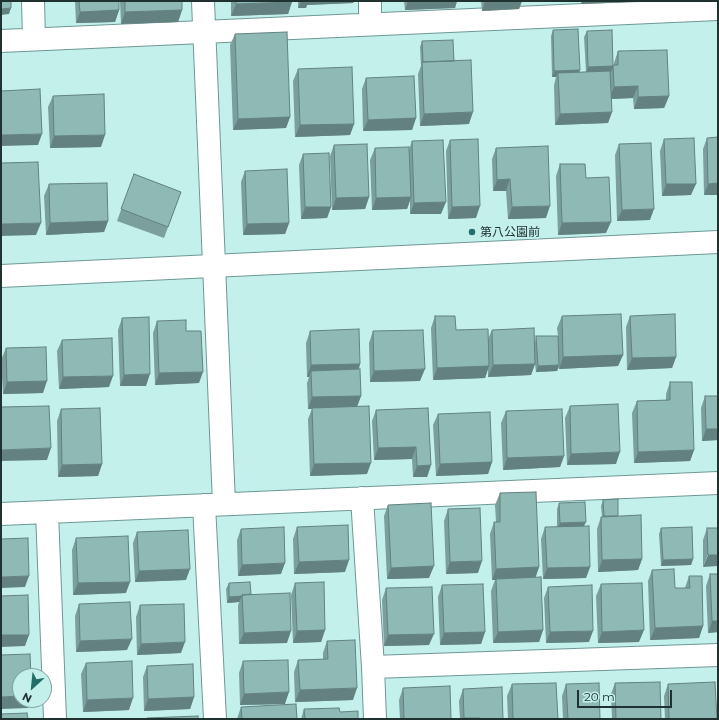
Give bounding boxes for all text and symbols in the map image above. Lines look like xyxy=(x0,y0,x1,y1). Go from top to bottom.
place label: 第八公園前 xyxy=(480,225,540,239)
marker: 第八公園前 xyxy=(467,227,477,237)
north arrow xyxy=(12,668,52,708)
scale bar xyxy=(579,682,674,708)
text: 20 m xyxy=(584,689,615,704)
text: N xyxy=(20,690,34,706)

